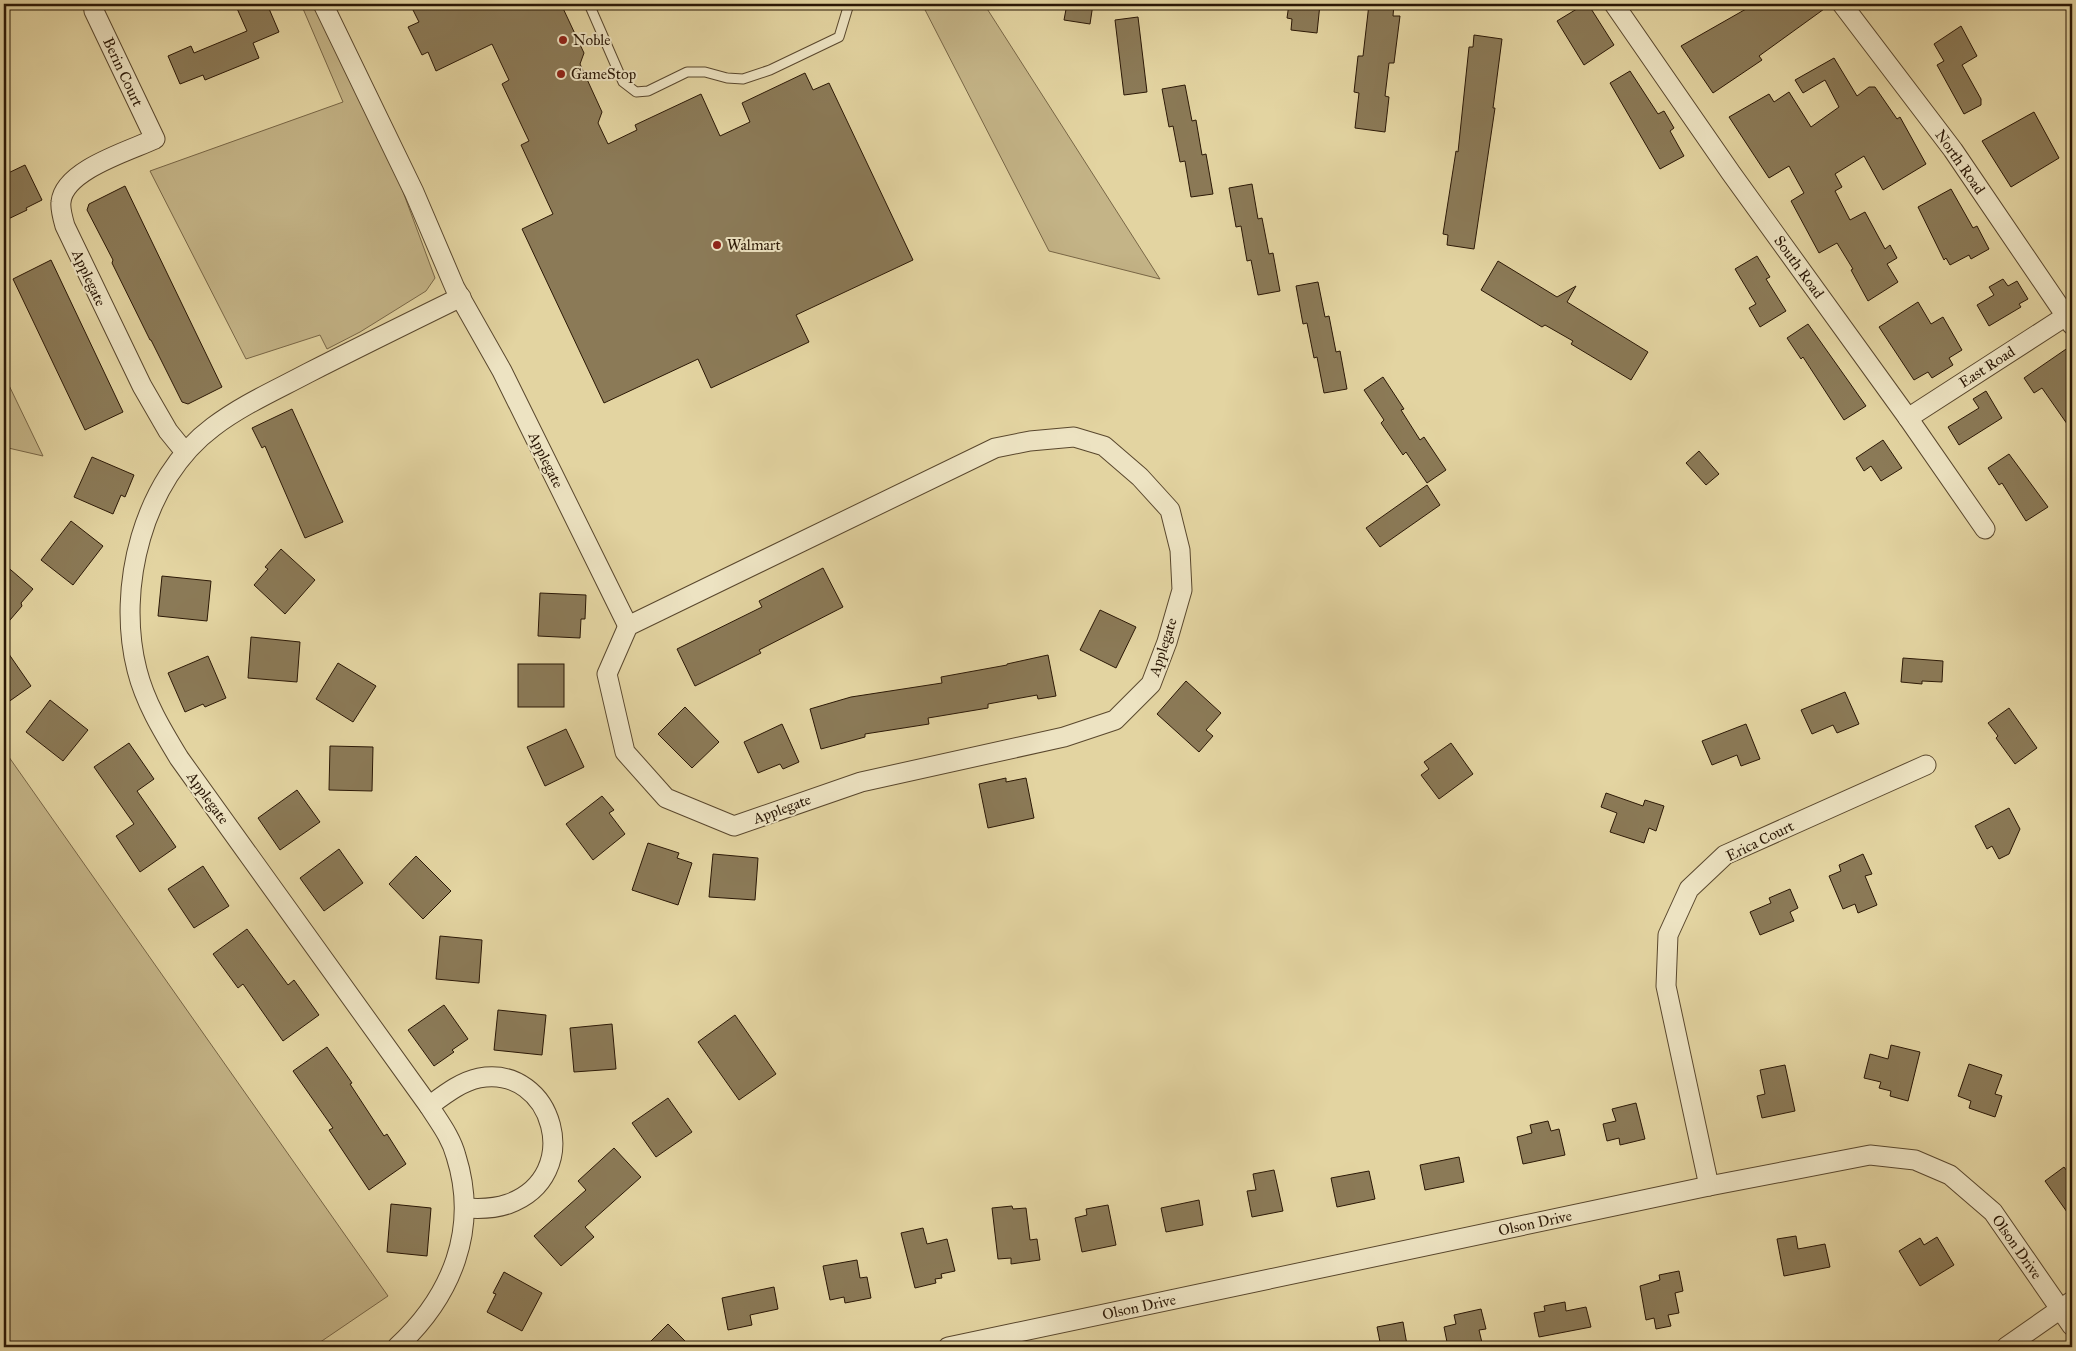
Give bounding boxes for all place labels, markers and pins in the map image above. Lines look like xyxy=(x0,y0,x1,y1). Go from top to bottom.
place label: Noble xyxy=(573,31,611,49)
marker: Noble xyxy=(557,34,569,46)
place label: GameStop xyxy=(571,65,636,83)
marker: GameStop xyxy=(555,68,567,80)
place label: Walmart xyxy=(727,236,781,254)
marker: Walmart xyxy=(711,239,723,251)

